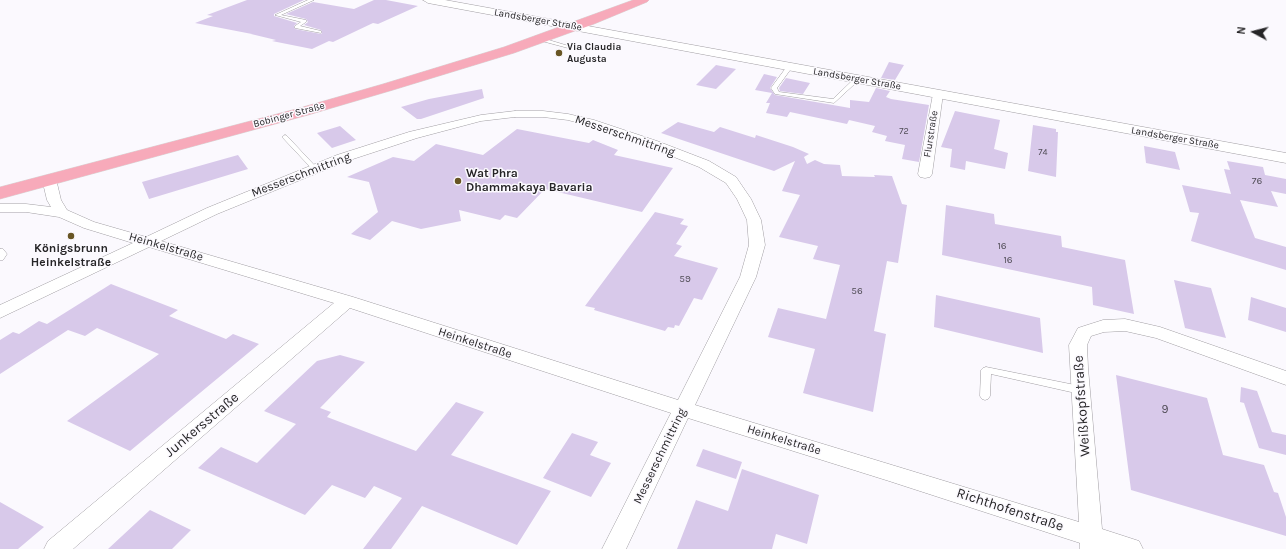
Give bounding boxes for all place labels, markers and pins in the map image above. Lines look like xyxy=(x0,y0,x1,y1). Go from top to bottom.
place label: Via Claudia Augusta xyxy=(567,41,621,64)
marker: Via Claudia Augusta xyxy=(554,48,564,58)
place label: Wat Phra Dhammakaya Bavaria xyxy=(466,167,592,195)
marker: Wat Phra Dhammakaya Bavaria xyxy=(453,176,463,186)
marker: Königsbrunn Heinkelstraße xyxy=(66,231,76,241)
place label: Königsbrunn Heinkelstraße xyxy=(31,242,111,270)

